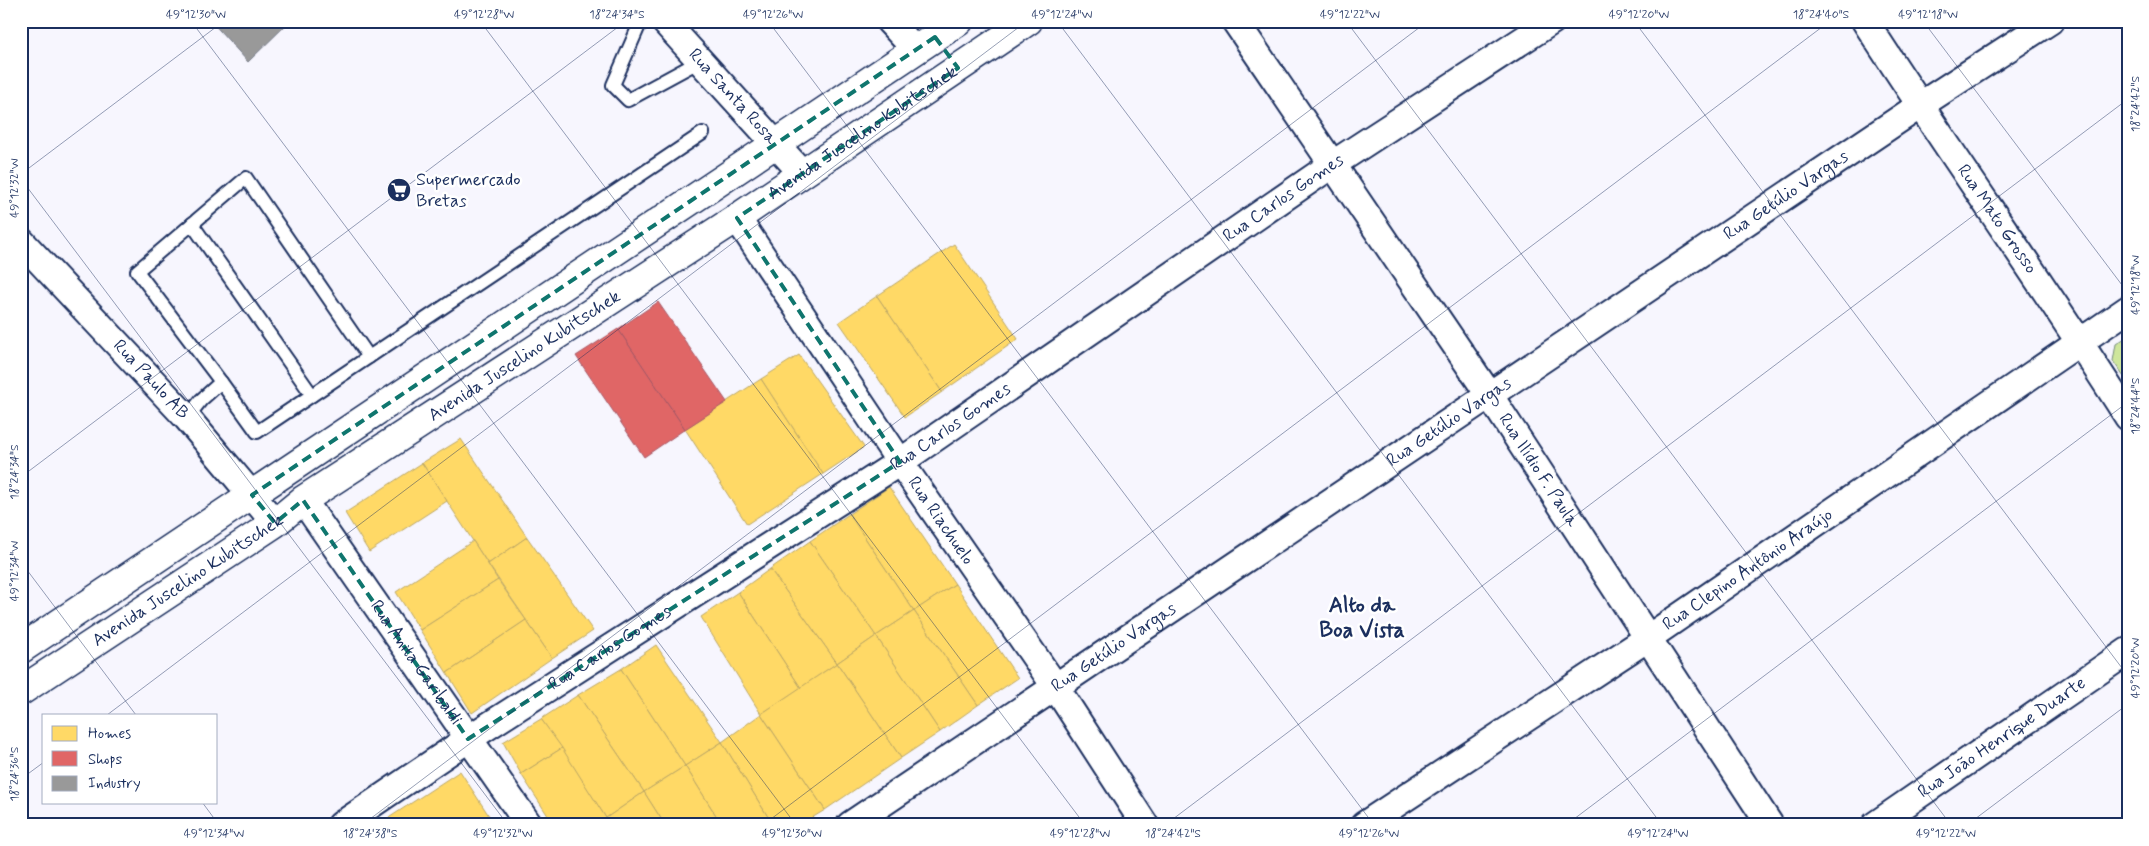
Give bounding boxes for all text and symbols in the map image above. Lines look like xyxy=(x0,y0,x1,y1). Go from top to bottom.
text: 49°12'30"W xyxy=(166,7,226,23)
text: 49°12'28"W xyxy=(454,7,514,23)
text: 18°24'34"S xyxy=(589,7,645,23)
text: 49°12'26"W xyxy=(743,7,803,23)
text: 49°12'24"W xyxy=(1032,7,1093,23)
text: 49°12'22"W xyxy=(1320,7,1380,23)
text: 49°12'20"W xyxy=(1609,7,1669,23)
text: 18°24'40"S xyxy=(1793,7,1850,23)
text: 49°12'18"W xyxy=(1898,7,1958,23)
street label: Rua Santa Rosa xyxy=(683,43,783,150)
street label: Avenida Juscelino Kubitschek xyxy=(763,60,962,206)
text: 18°24'42"S xyxy=(2128,76,2144,132)
street label: Rua Getúlio Vargas xyxy=(1719,145,1853,246)
street label: Rua Carlos Gomes xyxy=(1218,148,1349,248)
text: 49°12'32"W xyxy=(7,158,23,218)
street label: Rua Mato Grosso xyxy=(1951,160,2043,279)
place label: Supermercado Bretas xyxy=(416,168,521,213)
supermarket icon: Supermercado Bretas xyxy=(386,177,412,203)
text: 49°12'18"W xyxy=(2128,255,2144,315)
street label: Avenida Juscelino Kubitschek xyxy=(424,285,625,427)
street label: Rua Paulo AB xyxy=(107,334,195,425)
street label: Rua Getúlio Vargas xyxy=(1382,371,1516,473)
street label: Rua Carlos Gomes xyxy=(886,377,1016,477)
text: 18°24'44"S xyxy=(2128,377,2144,435)
street label: Rua Ilídio F. Paula xyxy=(1493,409,1584,532)
text: 18°24'34"S xyxy=(7,444,23,500)
street label: Rua Riachuelo xyxy=(902,472,980,570)
street label: Rua Clepino Antônio Araújo xyxy=(1658,503,1838,636)
street label: Avenida Juscelino Kubitschek xyxy=(88,509,289,653)
text: 49°12'34"W xyxy=(7,541,23,601)
district label: Alto da Boa Vista xyxy=(1319,592,1405,645)
street label: Rua Anita Garibaldi xyxy=(364,595,468,730)
street label: Rua Getúlio Vargas xyxy=(1047,597,1181,698)
street label: Rua Carlos Gomes xyxy=(544,600,676,696)
text: 49°12'20"W xyxy=(2128,638,2144,698)
street label: Rua João Henrique Duarte xyxy=(1913,671,2091,804)
legend xyxy=(42,714,218,804)
text: Homes xyxy=(88,724,131,744)
text: 18°24'36"S xyxy=(7,746,23,801)
text: Shops xyxy=(88,750,123,770)
text: Industry xyxy=(88,774,141,794)
text: 49°12'34"W xyxy=(184,826,244,842)
text: 18°24'38"S xyxy=(343,826,398,842)
text: 49°12'32"W xyxy=(473,826,533,842)
text: 49°12'30"W xyxy=(762,826,822,842)
text: 49°12'28"W xyxy=(1050,826,1110,842)
text: 18°24'42"S xyxy=(1145,826,1201,842)
text: 49°12'26"W xyxy=(1339,826,1399,842)
text: 49°12'24"W xyxy=(1628,826,1689,842)
text: 49°12'22"W xyxy=(1916,826,1976,842)

